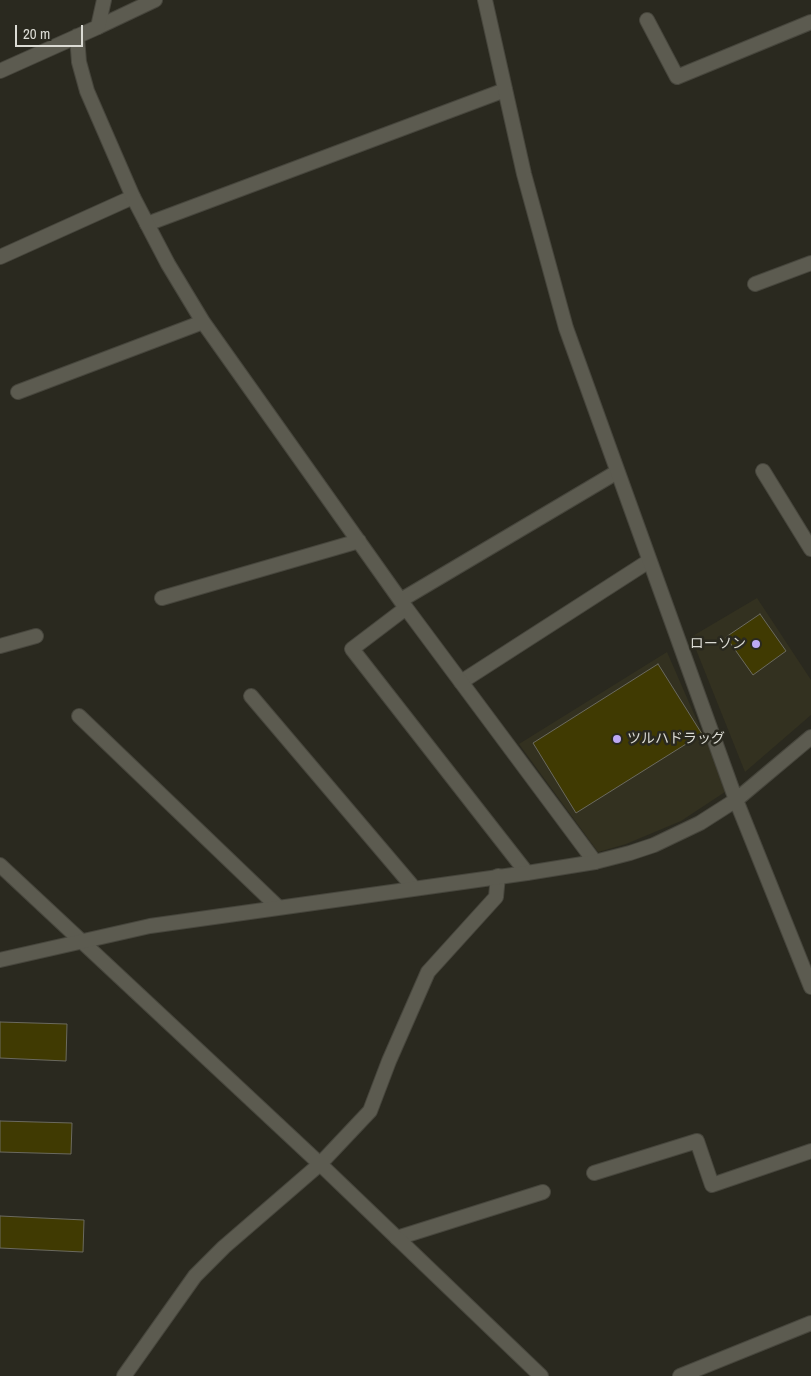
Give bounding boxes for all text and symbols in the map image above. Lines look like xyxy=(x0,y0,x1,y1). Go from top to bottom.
scale bar xyxy=(18,15,85,47)
text: 20 m xyxy=(23,23,50,44)
place label: ローソン xyxy=(690,636,746,652)
marker: ローソン xyxy=(750,638,762,650)
place label: ツルハドラッグ xyxy=(627,731,725,747)
marker: ツルハドラッグ xyxy=(611,733,623,745)

